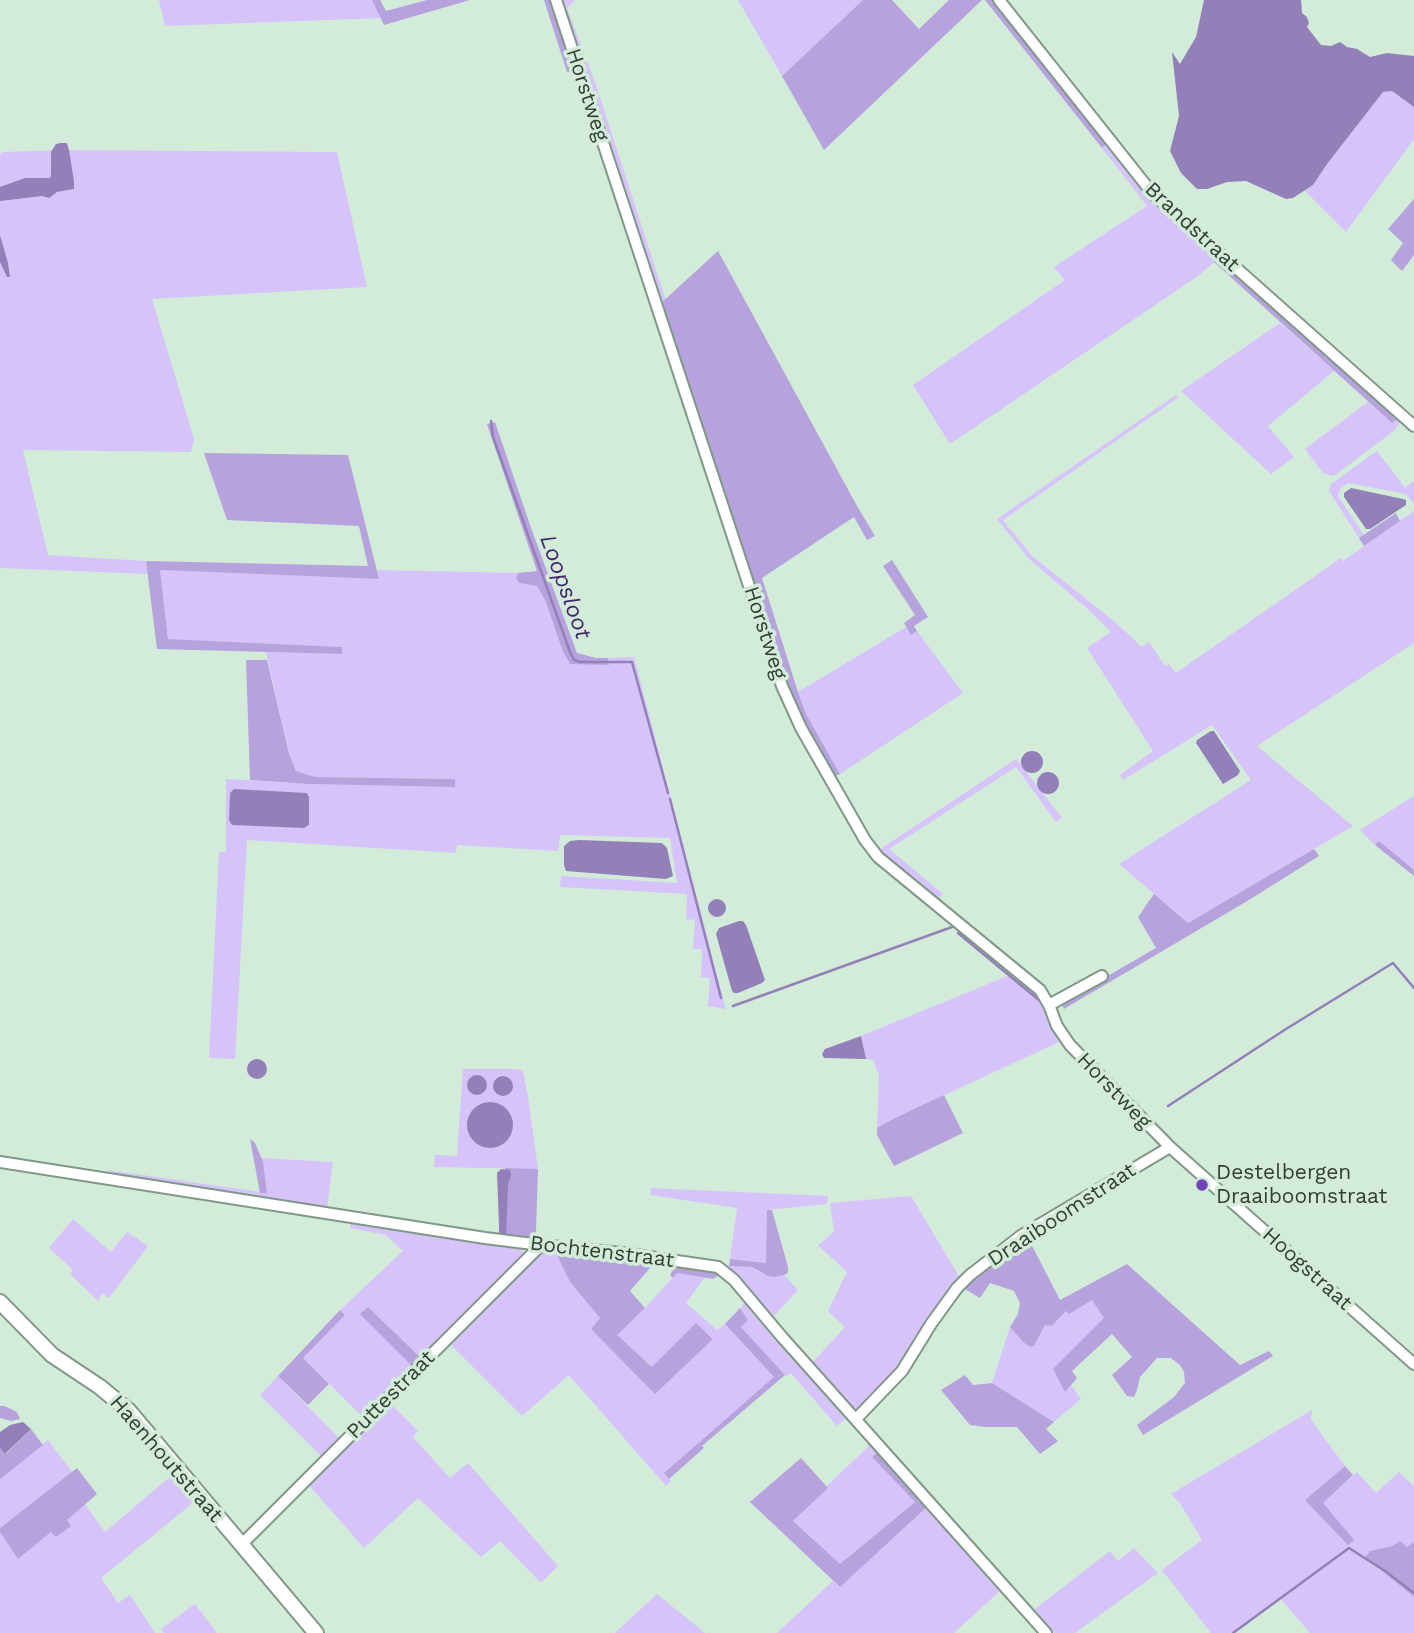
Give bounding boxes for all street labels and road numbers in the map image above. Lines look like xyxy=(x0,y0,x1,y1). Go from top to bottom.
street label: Horstweg xyxy=(560,45,614,145)
street label: Brandstraat xyxy=(1139,177,1245,277)
street label: Horstweg xyxy=(738,583,792,683)
street label: Horstweg xyxy=(1071,1048,1157,1134)
street label: Draaiboomstraat xyxy=(983,1158,1141,1272)
street label: Hoogstraat xyxy=(1257,1222,1357,1316)
street label: Bochtenstraat xyxy=(528,1231,676,1273)
street label: Puttestraat xyxy=(342,1346,440,1444)
street label: Haenhoutstraat xyxy=(104,1390,228,1528)

